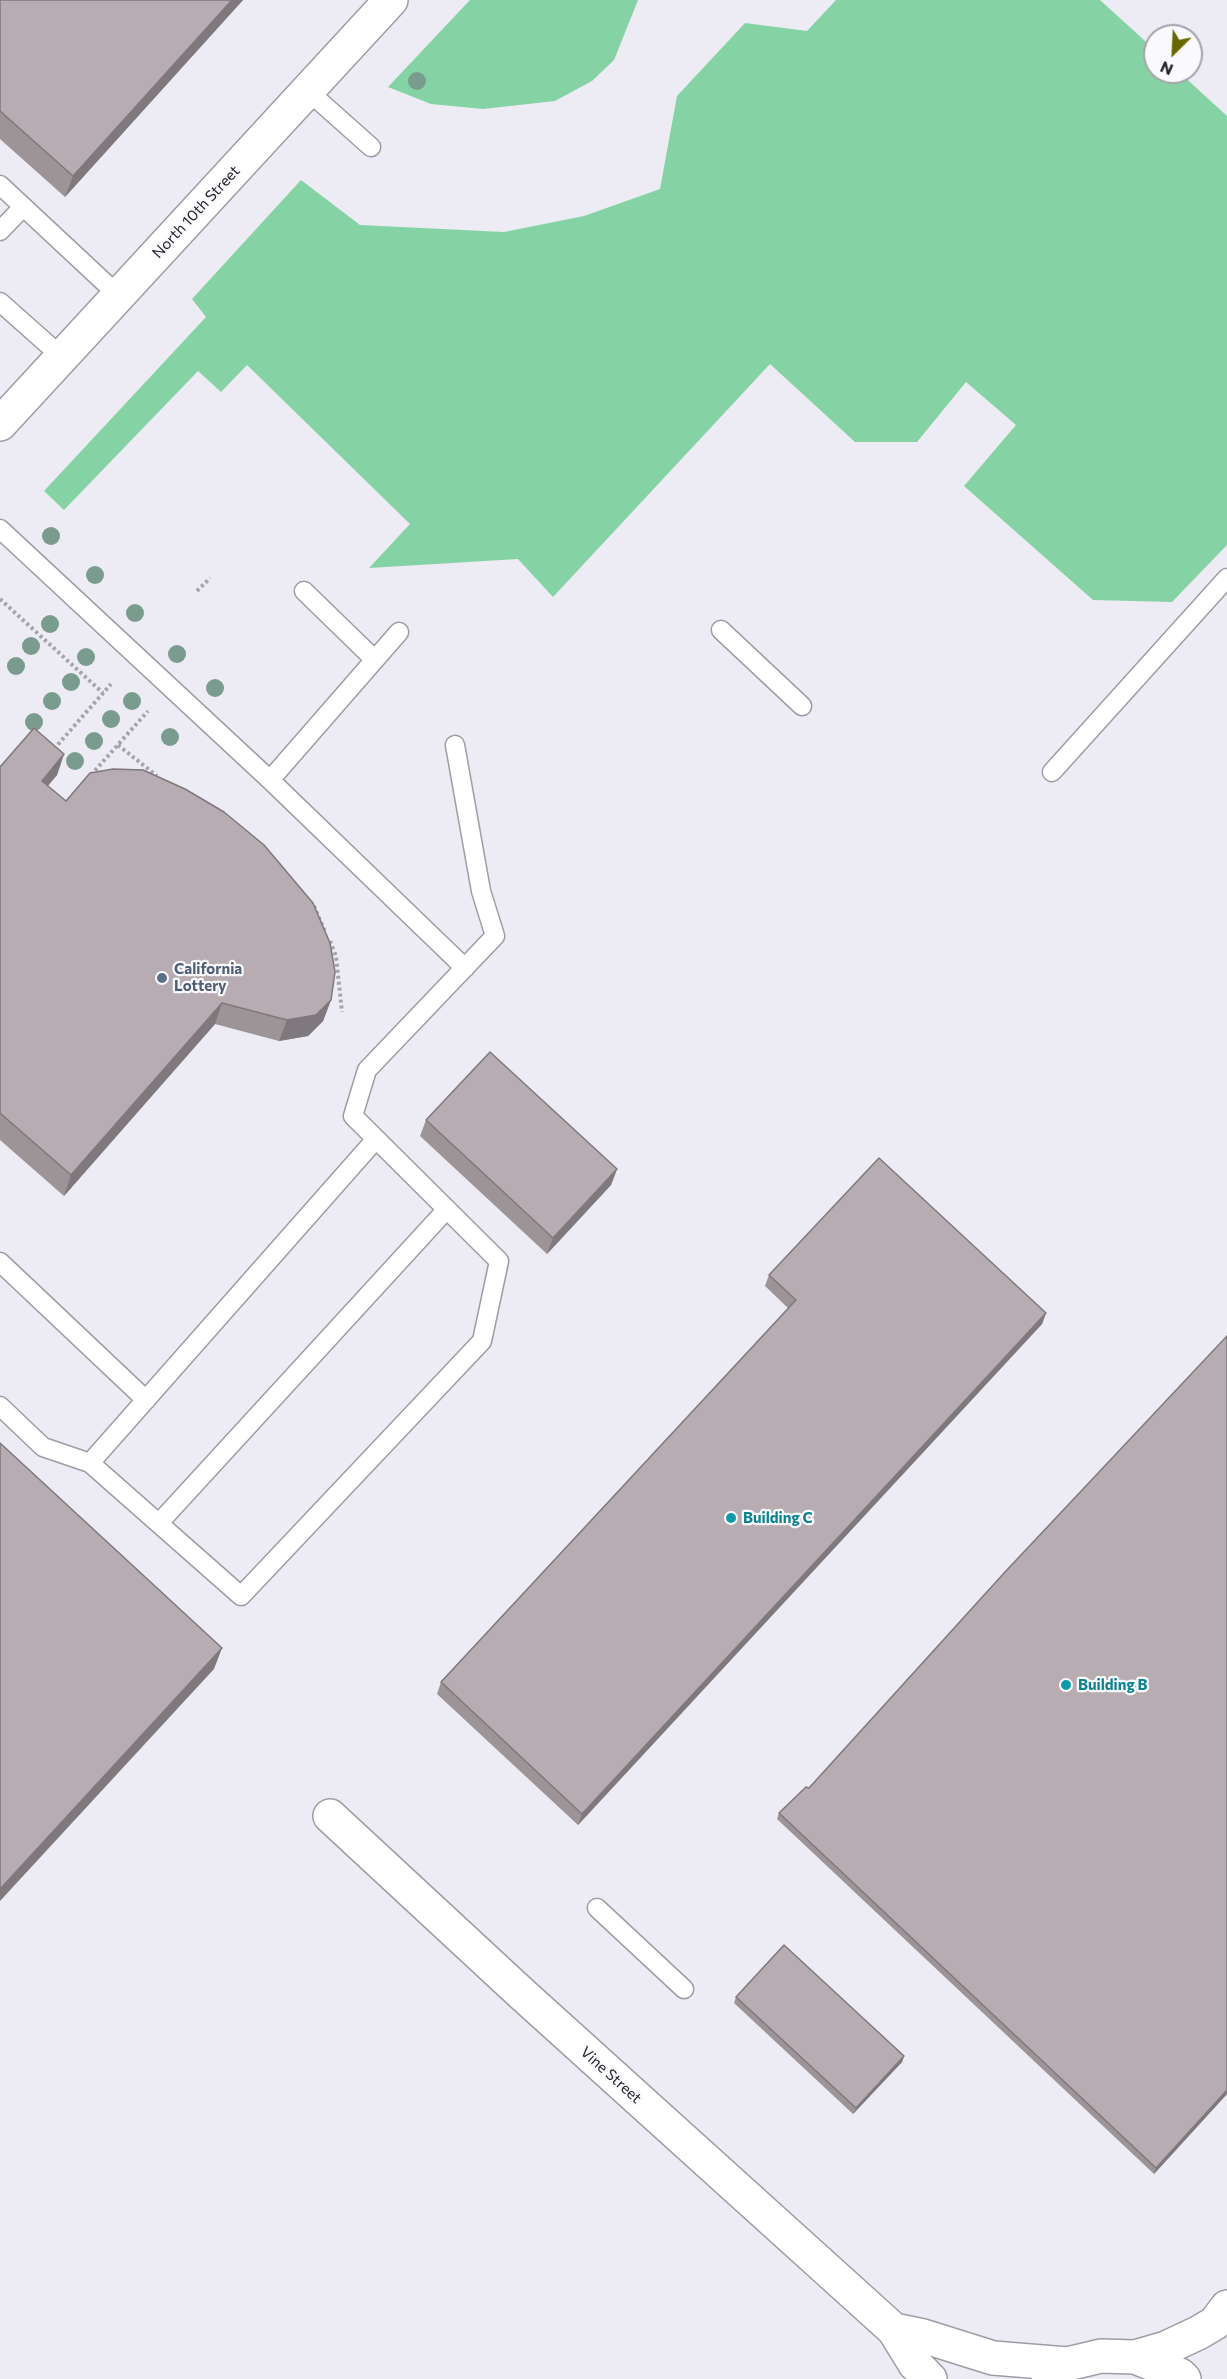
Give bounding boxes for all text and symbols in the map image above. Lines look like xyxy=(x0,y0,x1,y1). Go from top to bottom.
north arrow xyxy=(1143,24,1203,84)
text: N xyxy=(1157,58,1176,80)
street label: North 10th Street xyxy=(148,162,244,262)
place label: California Lottery xyxy=(174,960,242,995)
marker: California Lottery xyxy=(155,971,169,985)
place label: Building C xyxy=(743,1509,813,1527)
marker: Building C xyxy=(724,1511,738,1525)
place label: Building B xyxy=(1078,1676,1147,1694)
marker: Building B xyxy=(1059,1678,1073,1692)
street label: Vine Street xyxy=(577,2043,645,2107)

